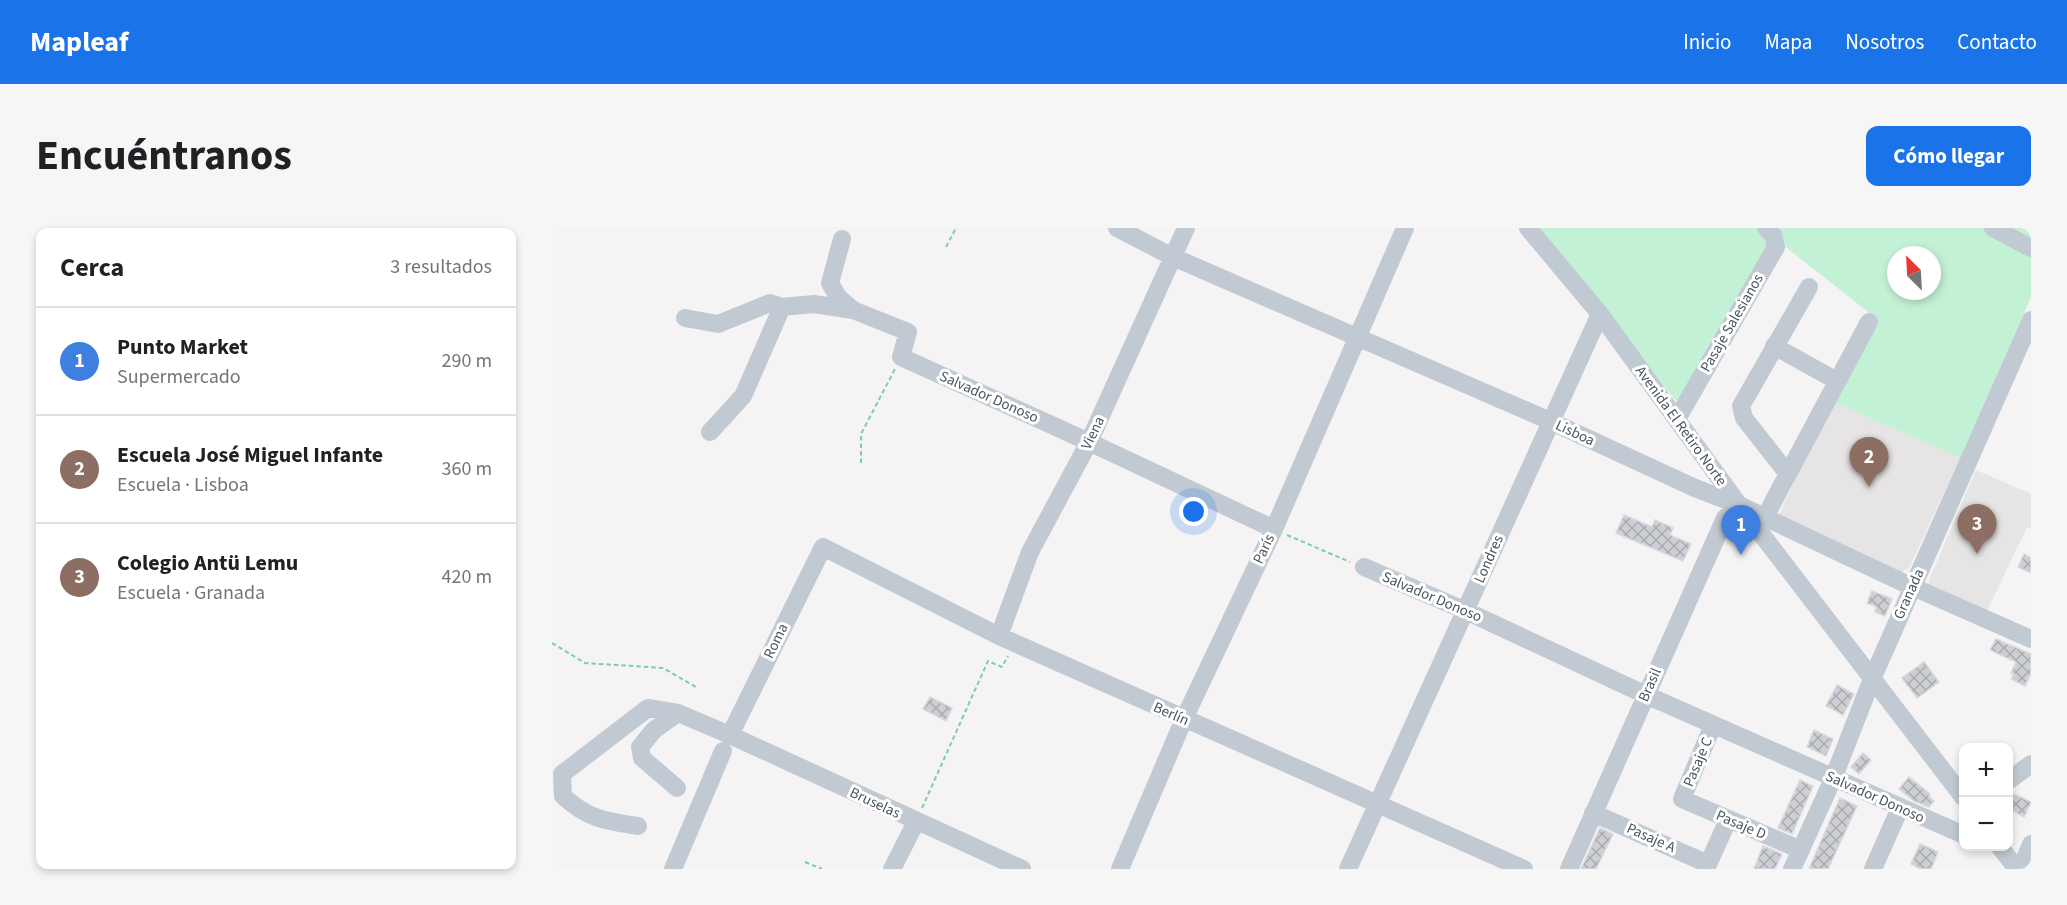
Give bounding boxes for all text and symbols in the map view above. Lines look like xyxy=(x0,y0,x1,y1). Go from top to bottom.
text: Mapleaf xyxy=(30,22,129,62)
text: Inicio xyxy=(1683,27,1731,57)
text: Mapa xyxy=(1764,27,1812,57)
text: Nosotros xyxy=(1845,27,1924,57)
text: Contacto xyxy=(1957,27,2037,57)
text: Encuéntranos xyxy=(36,126,292,186)
button: Cómo llegar xyxy=(1866,126,2031,186)
north arrow xyxy=(1887,246,1941,300)
text: Cerca xyxy=(60,249,124,286)
text: 3 resultados xyxy=(390,253,492,281)
street label: Pasaje Salesianos xyxy=(1695,270,1769,376)
text: Punto Market xyxy=(117,331,248,363)
text: 1 xyxy=(74,347,85,375)
text: 290 m xyxy=(442,347,492,375)
street label: Avenida El Retiro Norte xyxy=(1630,362,1732,490)
text: Supermercado xyxy=(117,363,241,391)
street label: Salvador Donoso xyxy=(936,366,1042,428)
street label: Viena xyxy=(1076,413,1110,453)
street label: Lisboa xyxy=(1552,415,1598,451)
pin: 2 xyxy=(1850,438,1888,487)
text: Escuela José Miguel Infante xyxy=(117,439,383,471)
text: 2 xyxy=(74,455,85,483)
text: 360 m xyxy=(442,455,492,483)
text: Escuela · Lisboa xyxy=(117,471,249,499)
your location xyxy=(1179,497,1208,526)
pin: 3 xyxy=(1958,504,1996,554)
pin: 1 xyxy=(1722,506,1760,555)
street label: París xyxy=(1248,531,1280,567)
street label: Londres xyxy=(1469,532,1509,586)
text: Colegio Antü Lemu xyxy=(117,547,298,579)
text: 3 xyxy=(74,563,85,591)
text: 420 m xyxy=(442,563,492,591)
street label: Granada xyxy=(1889,565,1929,623)
street label: Salvador Donoso xyxy=(1379,567,1485,627)
text: Escuela · Granada xyxy=(117,579,265,607)
street label: Roma xyxy=(759,620,793,662)
street label: Brasil xyxy=(1633,665,1667,705)
street label: Berlín xyxy=(1150,697,1192,731)
street label: Pasaje C xyxy=(1678,734,1718,790)
map controls xyxy=(1959,743,2013,851)
button: + xyxy=(1959,743,2013,797)
street label: Salvador Donoso xyxy=(1822,766,1928,828)
street label: Bruselas xyxy=(846,782,904,824)
button: − xyxy=(1959,797,2013,851)
street label: Pasaje D xyxy=(1713,805,1769,845)
street label: Pasaje A xyxy=(1623,818,1680,858)

